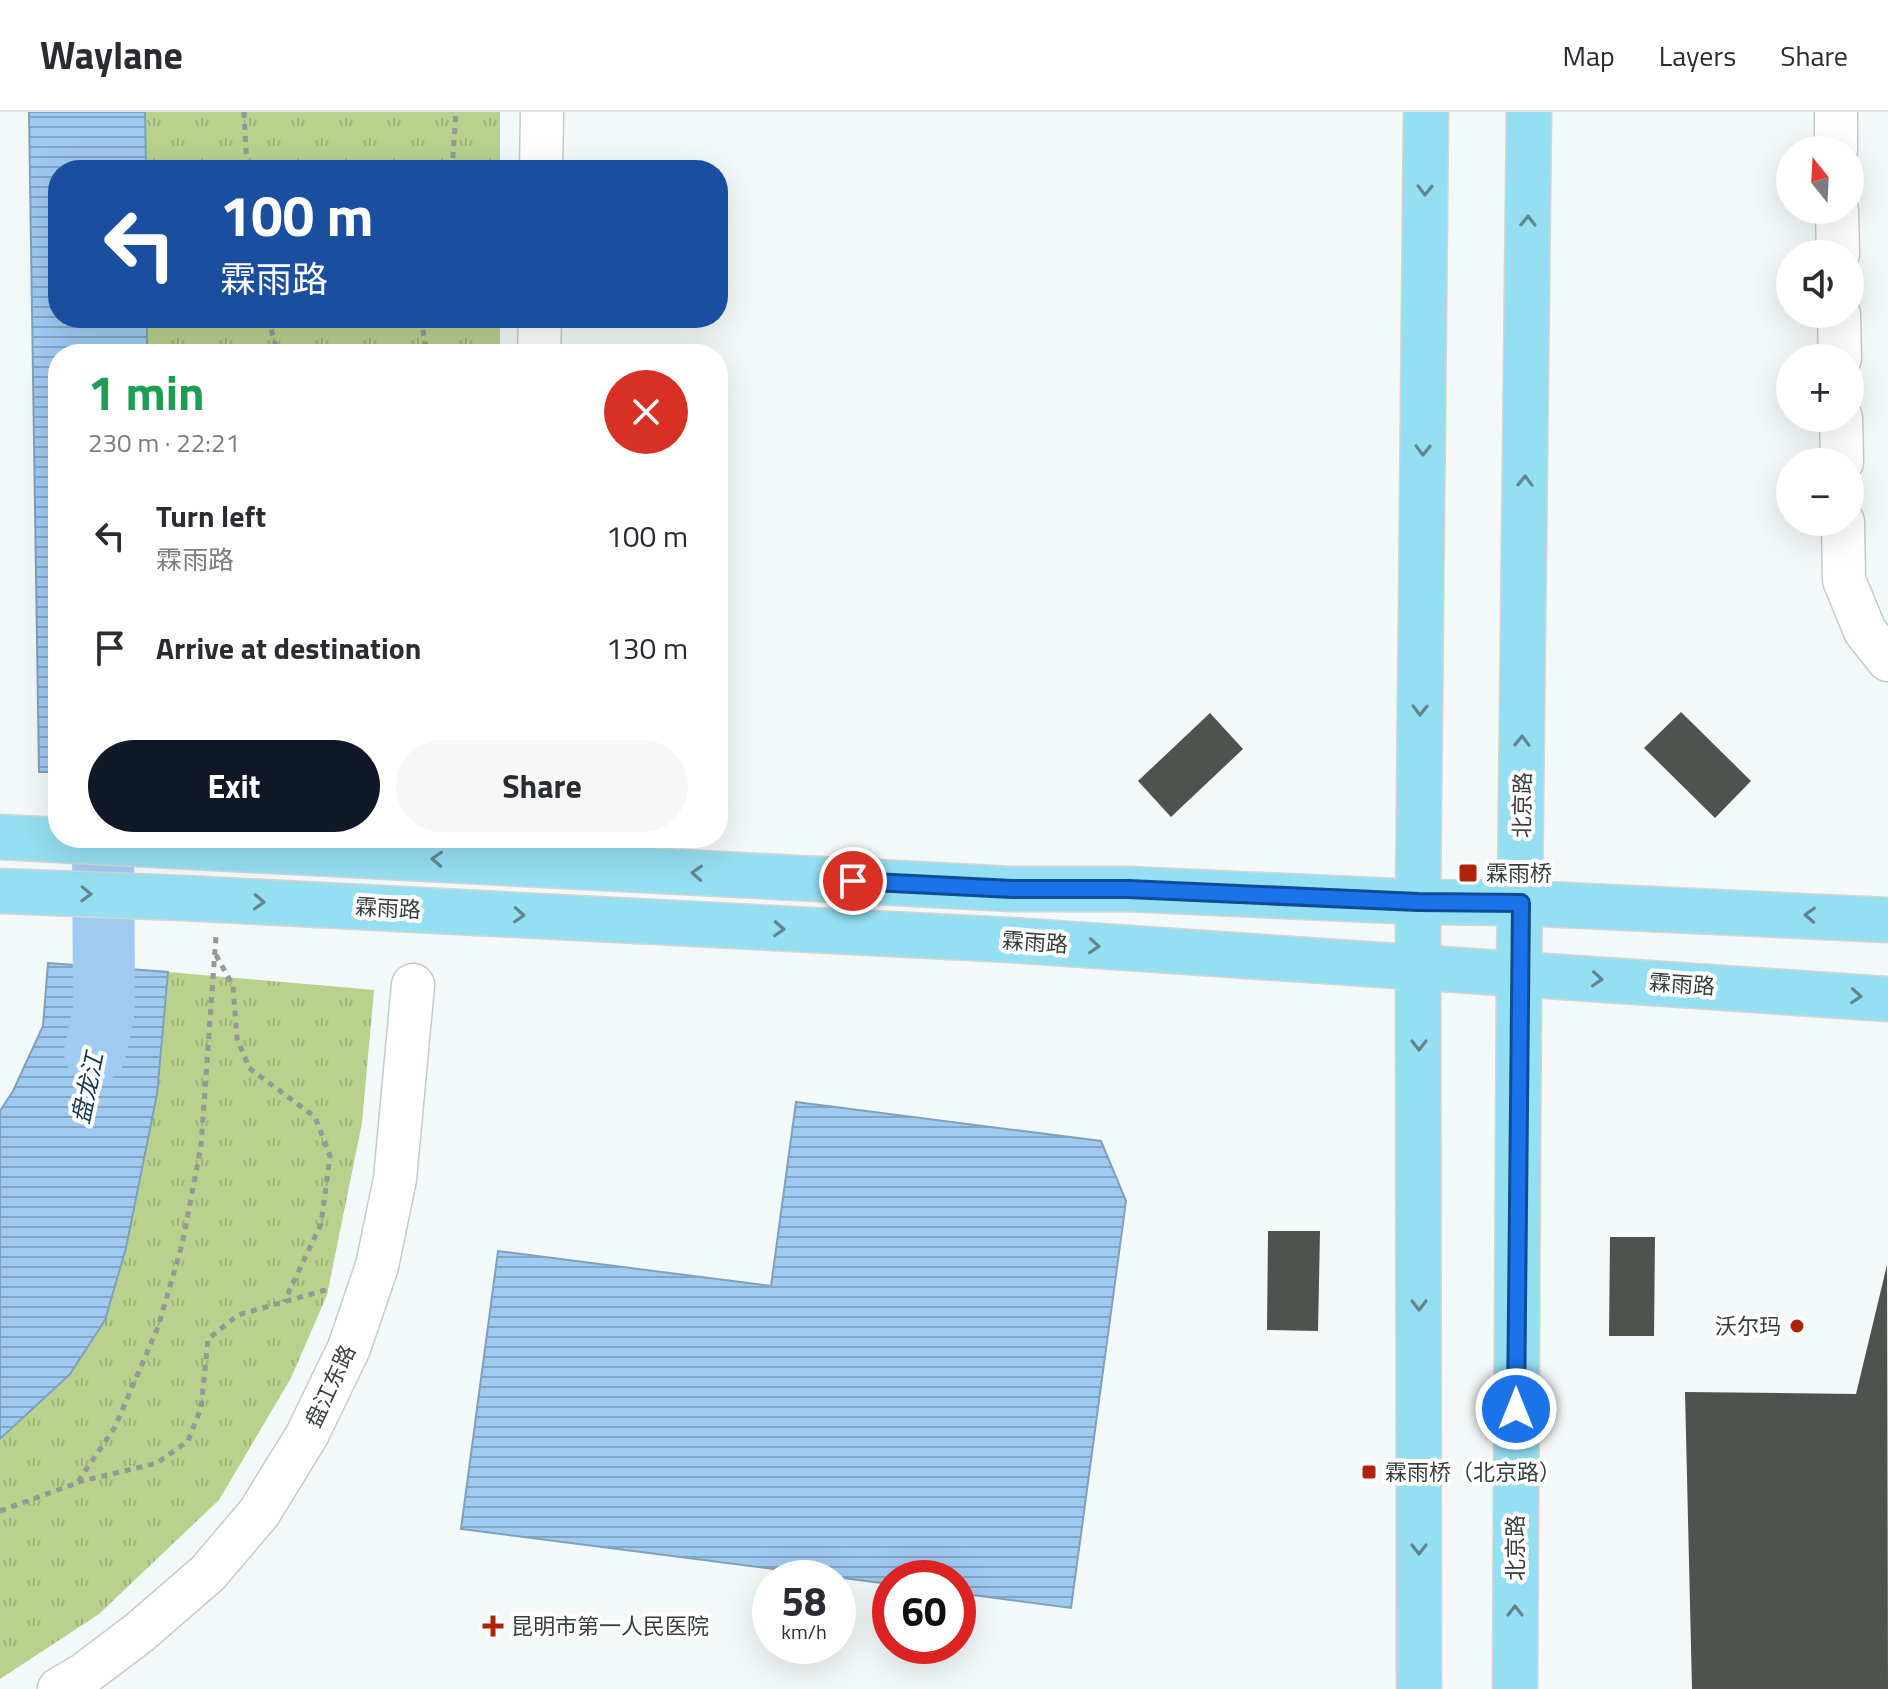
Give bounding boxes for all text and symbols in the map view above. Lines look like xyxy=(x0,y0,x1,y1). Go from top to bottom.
text: Waylane xyxy=(40,26,183,84)
text: Map xyxy=(1562,34,1615,77)
text: Layers xyxy=(1659,34,1736,77)
text: Share xyxy=(1780,34,1848,77)
north arrow xyxy=(1776,136,1864,224)
map controls xyxy=(1776,136,1864,536)
text: 100 m xyxy=(220,173,373,258)
one-way arrow xyxy=(1417,184,1434,197)
icon: left xyxy=(88,192,192,296)
one-way arrow xyxy=(1519,214,1537,227)
button: sound xyxy=(1776,240,1864,328)
text: 霖雨路 xyxy=(220,251,328,306)
button: + xyxy=(1776,344,1864,432)
text: 1 min xyxy=(88,356,205,429)
button: close xyxy=(604,370,688,454)
text: 230 m · 22:21 xyxy=(88,423,240,462)
one-way arrow xyxy=(1414,444,1432,457)
button: − xyxy=(1776,448,1864,536)
one-way arrow xyxy=(1516,474,1534,487)
text: Turn left xyxy=(156,493,266,539)
text: 100 m xyxy=(606,513,688,559)
icon: left xyxy=(88,514,132,558)
text: 霖雨路 xyxy=(156,540,234,579)
text: Arrive at destination xyxy=(156,625,421,671)
text: 130 m xyxy=(606,625,688,671)
icon: arrive xyxy=(88,626,132,670)
one-way arrow xyxy=(1411,704,1429,717)
one-way arrow xyxy=(1513,734,1531,747)
button: Exit xyxy=(88,740,380,832)
button: Share xyxy=(396,740,688,832)
street label: 北京路 xyxy=(1504,772,1540,838)
pin xyxy=(819,847,887,915)
one-way arrow xyxy=(430,851,443,868)
place label: 霖雨桥 xyxy=(1486,856,1552,890)
icon: arrive xyxy=(831,859,875,903)
marker: 霖雨桥 xyxy=(1457,862,1479,884)
one-way arrow xyxy=(690,864,703,881)
one-way arrow xyxy=(80,886,93,903)
street label: 霖雨路 xyxy=(354,889,422,927)
one-way arrow xyxy=(253,893,266,910)
one-way arrow xyxy=(513,906,526,923)
one-way arrow xyxy=(1803,907,1816,924)
one-way arrow xyxy=(773,920,786,937)
street label: 霖雨路 xyxy=(1001,923,1069,961)
one-way arrow xyxy=(1088,937,1101,954)
street label: 霖雨路 xyxy=(1648,965,1716,1003)
one-way arrow xyxy=(1591,970,1604,987)
one-way arrow xyxy=(1850,987,1863,1004)
one-way arrow xyxy=(1410,1039,1428,1052)
water label: 盘龙江 xyxy=(62,1046,113,1127)
one-way arrow xyxy=(1410,1299,1428,1312)
place label: 沃尔玛 xyxy=(1715,1309,1781,1343)
marker: 沃尔玛 xyxy=(1788,1317,1806,1335)
street label: 盘江东路 xyxy=(296,1339,364,1433)
position arrow xyxy=(1474,1367,1558,1451)
place label: 霖雨桥（北京路） xyxy=(1385,1455,1561,1489)
marker: 霖雨桥（北京路） xyxy=(1360,1463,1378,1481)
street label: 北京路 xyxy=(1498,1515,1532,1581)
one-way arrow xyxy=(1410,1543,1428,1556)
speed limit sign: 60 xyxy=(872,1560,976,1664)
text: 58 xyxy=(782,1571,826,1632)
one-way arrow xyxy=(1506,1604,1524,1617)
place label: 昆明市第一人民医院 xyxy=(511,1609,709,1643)
marker: 昆明市第一人民医院 xyxy=(482,1615,504,1637)
text: km/h xyxy=(781,1616,827,1647)

